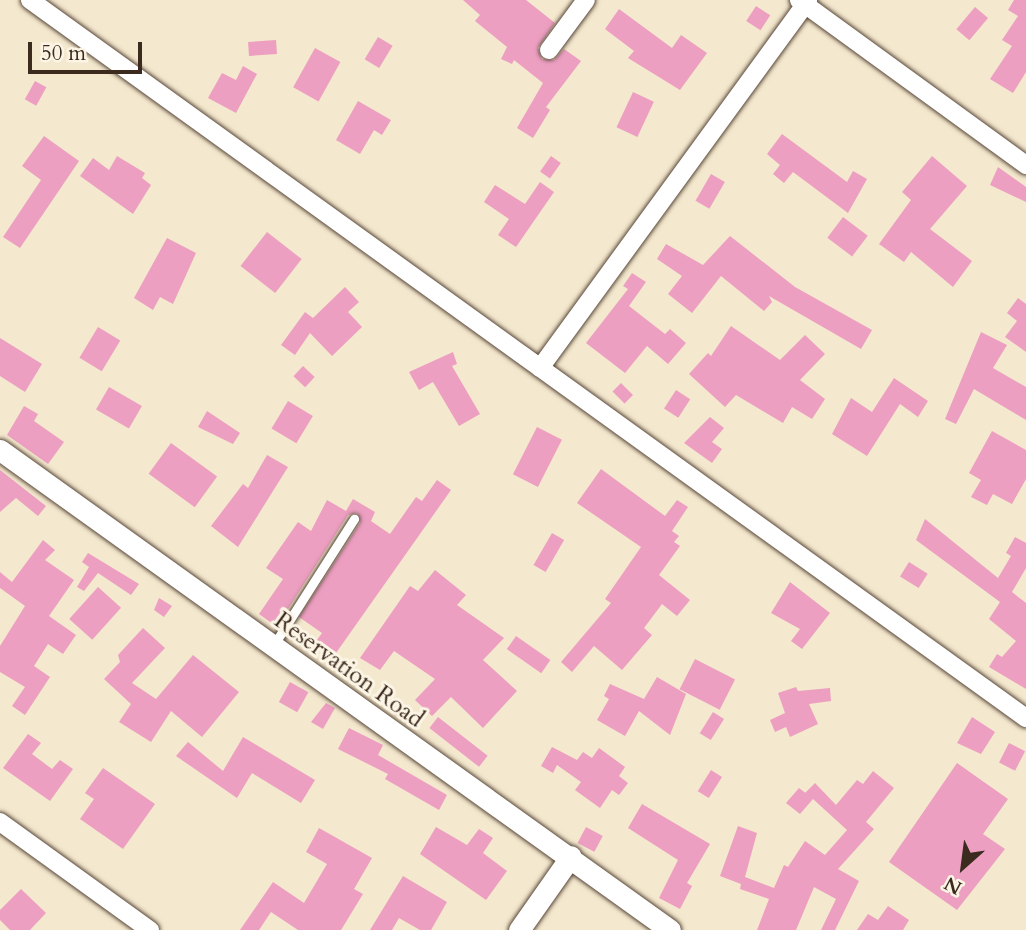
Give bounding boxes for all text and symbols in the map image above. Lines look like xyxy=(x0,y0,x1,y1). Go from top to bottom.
scale bar xyxy=(32,28,145,72)
text: 50 m xyxy=(41,39,86,68)
street label: Reservation Road xyxy=(269,606,429,734)
north arrow xyxy=(928,832,998,902)
text: N xyxy=(940,870,967,901)

